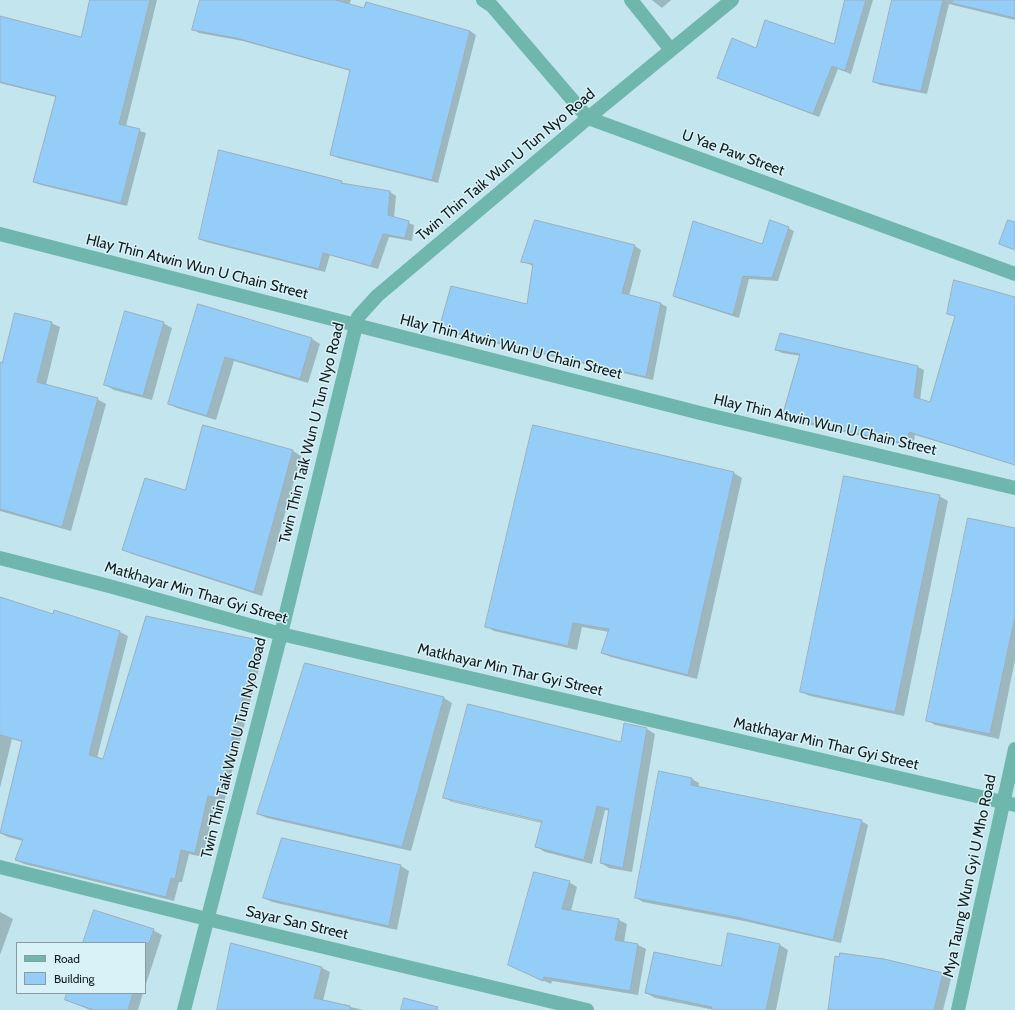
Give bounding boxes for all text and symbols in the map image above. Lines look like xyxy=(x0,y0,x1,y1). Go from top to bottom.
street label: Twin Thin Taik Wun U Tun Nyo Road xyxy=(413,85,599,245)
street label: U Yae Paw Street xyxy=(679,126,787,180)
street label: Hlay Thin Atwin Wun U Chain Street xyxy=(84,231,310,303)
street label: Hlay Thin Atwin Wun U Chain Street xyxy=(398,311,624,383)
street label: Twin Thin Taik Wun U Tun Nyo Road xyxy=(276,321,348,545)
street label: Hlay Thin Atwin Wun U Chain Street xyxy=(712,391,938,459)
street label: Matkhayar Min Thar Gyi Street xyxy=(102,558,290,628)
street label: Twin Thin Taik Wun U Tun Nyo Road xyxy=(198,636,270,860)
street label: Matkhayar Min Thar Gyi Street xyxy=(416,640,604,700)
street label: Matkhayar Min Thar Gyi Street xyxy=(732,714,920,774)
street label: Mya Taung Wun Gyi U Mho Road xyxy=(940,773,1000,979)
street label: Sayar San Street xyxy=(244,902,350,944)
legend xyxy=(16,942,146,994)
text: Road xyxy=(54,951,80,966)
text: Building xyxy=(54,971,95,986)

